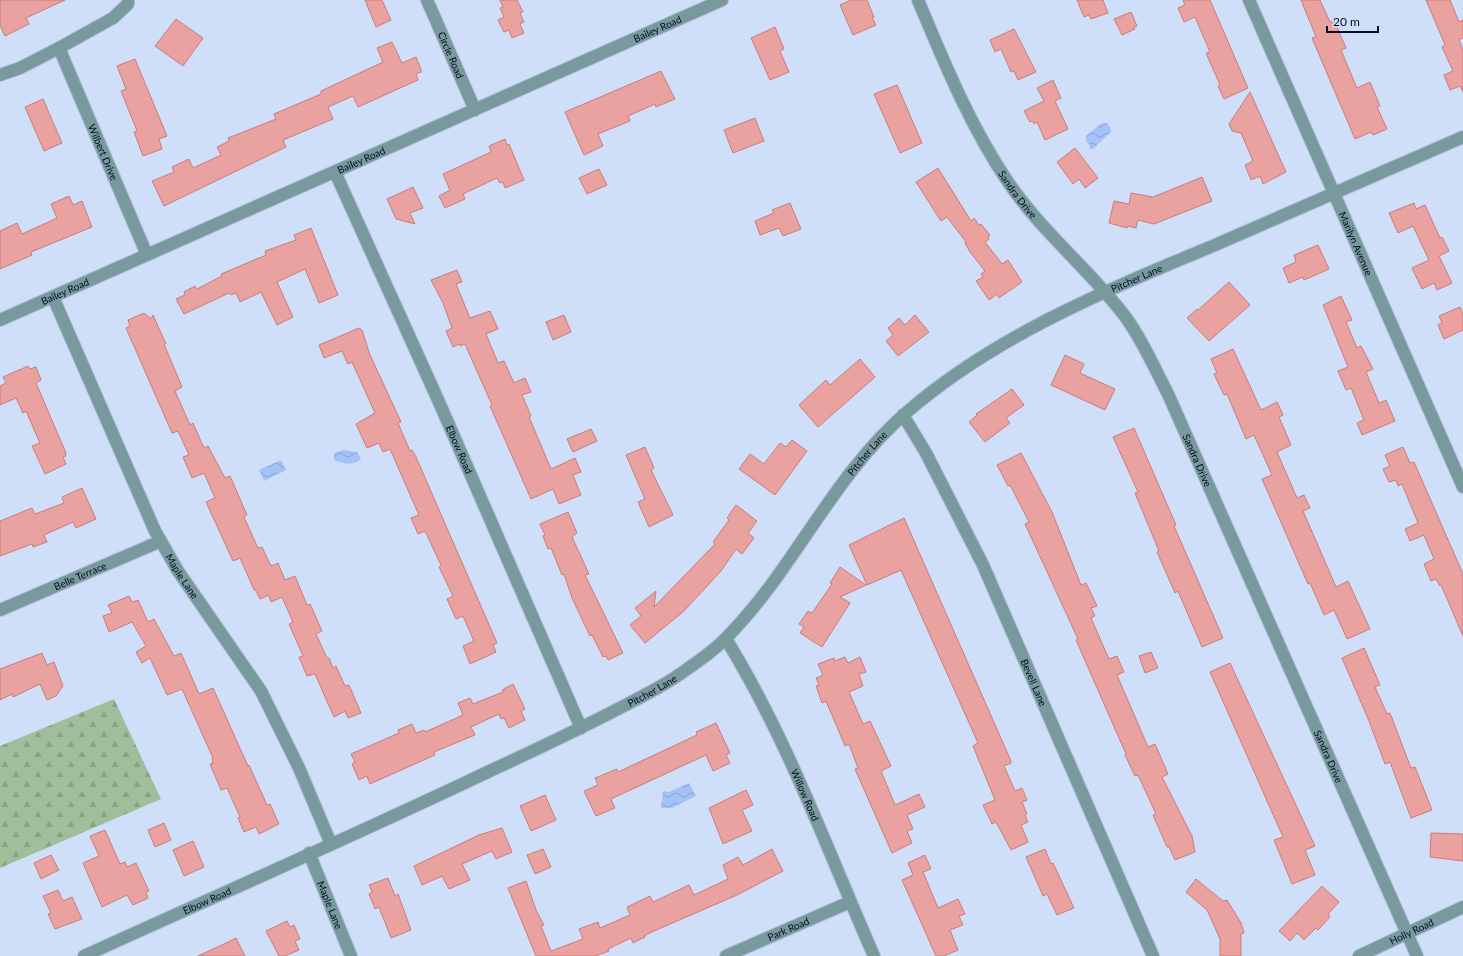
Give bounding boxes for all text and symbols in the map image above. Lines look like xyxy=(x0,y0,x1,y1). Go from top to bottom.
scale bar xyxy=(1327,8,1378,34)
street label: Bailey Road xyxy=(632,13,683,44)
text: 20 m xyxy=(1333,14,1360,29)
street label: Circle Road xyxy=(436,30,466,80)
street label: Wilbert Drive xyxy=(86,122,120,182)
street label: Bailey Road xyxy=(335,144,387,176)
street label: Sandra Drive xyxy=(996,168,1039,221)
street label: Marilyn Avenue xyxy=(1337,210,1375,277)
street label: Pitcher Lane xyxy=(1109,262,1164,295)
street label: Bailey Road xyxy=(39,275,91,307)
street label: Elbow Road xyxy=(444,423,475,475)
street label: Pitcher Lane xyxy=(845,428,889,478)
street label: Sandra Drive xyxy=(1180,432,1214,488)
street label: Maple Lane xyxy=(163,552,201,601)
street label: Belle Terrace xyxy=(52,559,108,592)
street label: Bevell Lane xyxy=(1018,657,1050,708)
street label: Pitcher Lane xyxy=(625,672,679,709)
street label: Sandra Drive xyxy=(1312,728,1346,785)
street label: Willow Road xyxy=(789,767,822,823)
street label: Maple Lane xyxy=(315,879,345,931)
street label: Elbow Road xyxy=(181,884,233,917)
street label: Park Road xyxy=(766,914,811,943)
street label: Holly Road xyxy=(1387,916,1436,947)

